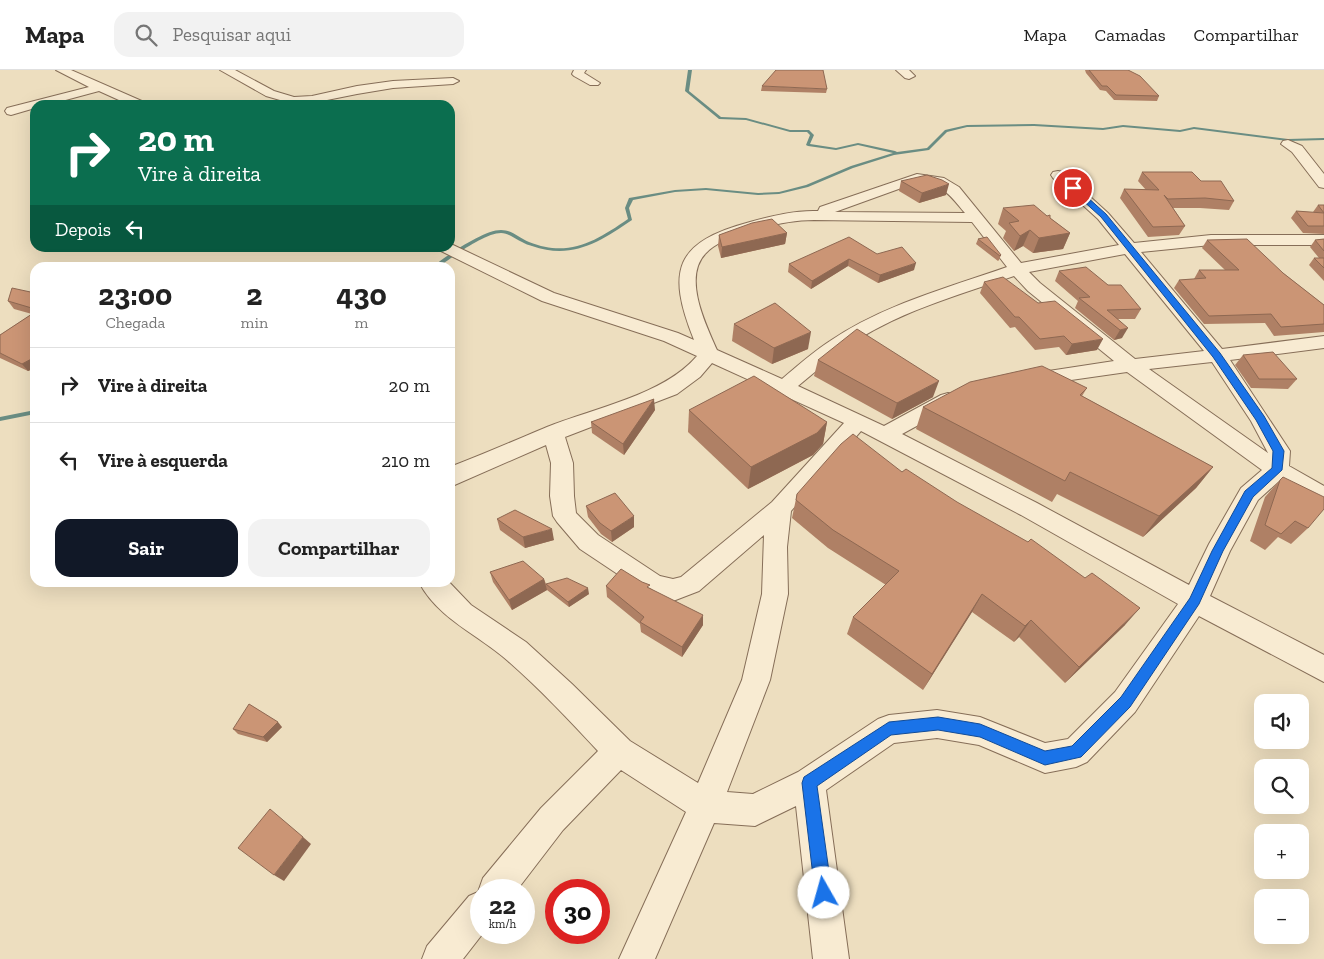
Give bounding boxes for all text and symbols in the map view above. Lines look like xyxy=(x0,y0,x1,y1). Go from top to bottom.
search box xyxy=(114,12,464,57)
text: Mapa xyxy=(25,20,84,49)
icon: search xyxy=(132,21,160,49)
text: Pesquisar aqui xyxy=(172,23,291,46)
text: Mapa xyxy=(1024,24,1067,46)
text: Camadas xyxy=(1095,24,1166,46)
text: Compartilhar xyxy=(1194,24,1299,46)
text: 20 m xyxy=(138,118,214,160)
icon: right xyxy=(55,120,120,185)
text: Vire à direita xyxy=(138,160,261,187)
pin xyxy=(1052,167,1094,209)
icon: arrive xyxy=(1059,174,1087,202)
icon: left xyxy=(121,215,149,243)
text: Depois xyxy=(55,218,111,241)
text: 23:00 xyxy=(98,277,172,313)
text: 2 xyxy=(246,277,262,313)
text: 430 xyxy=(336,277,387,313)
text: Chegada xyxy=(105,313,165,332)
text: min xyxy=(241,313,268,332)
text: m xyxy=(355,313,368,332)
icon: right xyxy=(55,371,83,399)
text: Vire à direita xyxy=(98,374,207,397)
text: 20 m xyxy=(389,374,430,397)
icon: left xyxy=(55,446,83,474)
text: Vire à esquerda xyxy=(98,449,228,472)
text: 210 m xyxy=(381,449,430,472)
button: Sair xyxy=(55,519,238,577)
button: Compartilhar xyxy=(248,519,430,577)
map controls xyxy=(1254,694,1309,944)
button: sound xyxy=(1254,694,1309,749)
button: search xyxy=(1254,759,1309,814)
button: + xyxy=(1254,824,1309,879)
position arrow xyxy=(797,866,849,918)
speed limit sign: 30 xyxy=(545,879,610,944)
button: − xyxy=(1254,889,1309,944)
text: 22 xyxy=(489,890,516,920)
text: km/h xyxy=(489,917,516,931)

